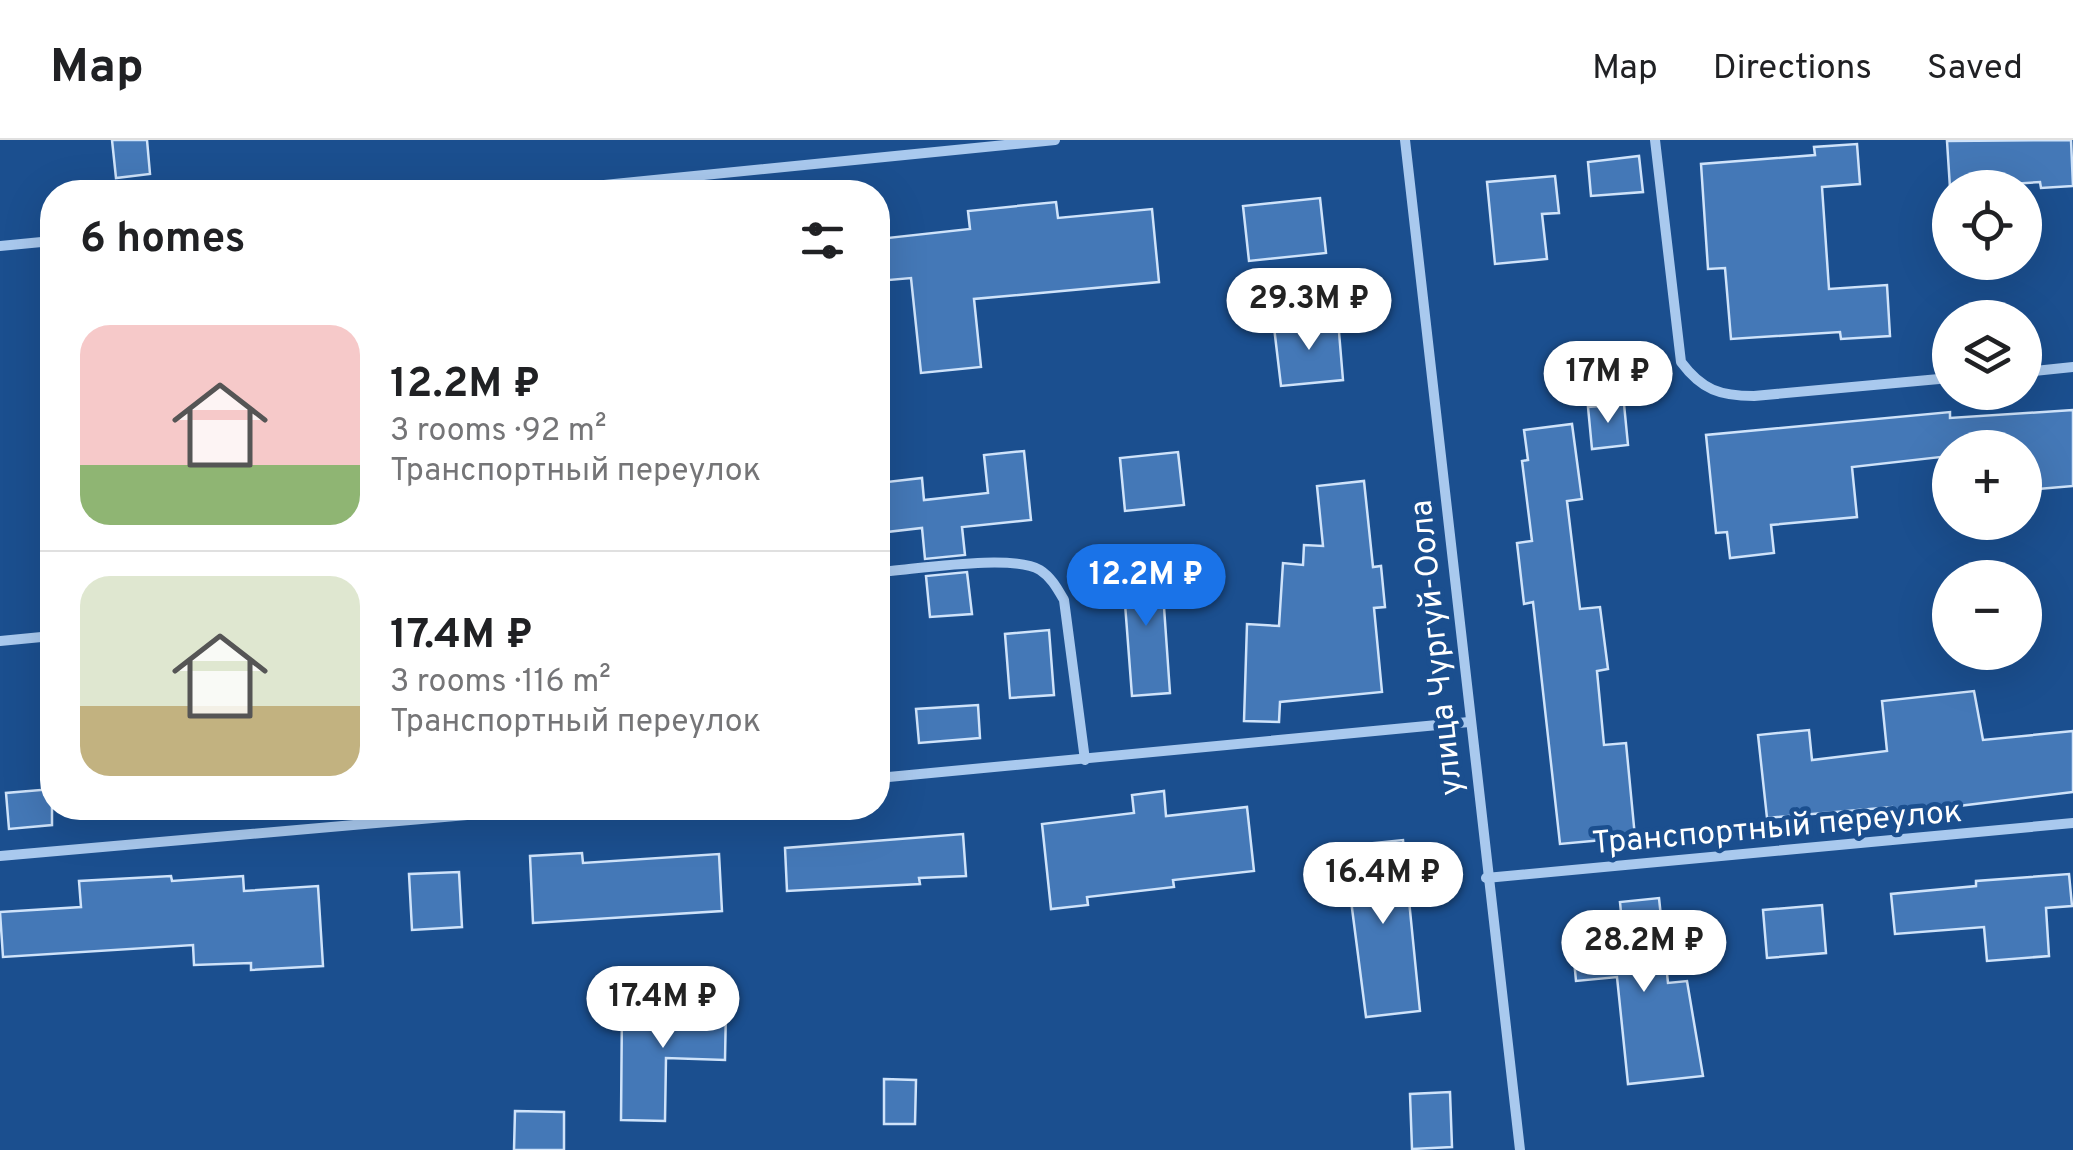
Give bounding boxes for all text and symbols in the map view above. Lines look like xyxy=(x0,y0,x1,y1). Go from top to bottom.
text: Map xyxy=(50,39,144,99)
text: Map xyxy=(1592,47,1658,91)
text: Directions xyxy=(1713,47,1872,91)
text: Saved xyxy=(1927,47,2023,91)
map controls xyxy=(1932,170,2042,670)
button: locate xyxy=(1932,170,2042,280)
icon: filters xyxy=(795,213,850,268)
text: 6 homes xyxy=(80,214,245,267)
pin: 29.3M ₽ xyxy=(1217,268,1401,353)
text: 29.3M ₽ xyxy=(1249,280,1370,320)
button: layers xyxy=(1932,300,2042,410)
pin: 17M ₽ xyxy=(1538,341,1678,426)
text: 17M ₽ xyxy=(1566,353,1650,393)
text: 12.2M ₽ xyxy=(390,359,540,412)
icon: home xyxy=(160,365,280,485)
text: 3 rooms · 92 m² xyxy=(390,412,607,452)
button: + xyxy=(1932,430,2042,540)
text: Транспортный переулок xyxy=(390,452,761,492)
street label: улица Чургуй-Оола xyxy=(1403,498,1473,798)
pin: 12.2M ₽ xyxy=(1054,544,1238,629)
text: 12.2M ₽ xyxy=(1089,556,1203,596)
button: − xyxy=(1932,560,2042,670)
text: 17.4M ₽ xyxy=(390,610,533,663)
icon: home xyxy=(160,616,280,736)
text: 3 rooms · 116 m² xyxy=(390,663,611,703)
text: Транспортный переулок xyxy=(390,703,761,743)
street label: Транспортный переулок xyxy=(1591,793,1964,865)
pin: 16.4M ₽ xyxy=(1291,842,1475,927)
text: 16.4M ₽ xyxy=(1325,854,1441,894)
pin: 28.2M ₽ xyxy=(1552,910,1736,995)
text: 28.2M ₽ xyxy=(1583,922,1705,962)
pin: 17.4M ₽ xyxy=(571,966,755,1051)
text: 17.4M ₽ xyxy=(608,978,718,1018)

